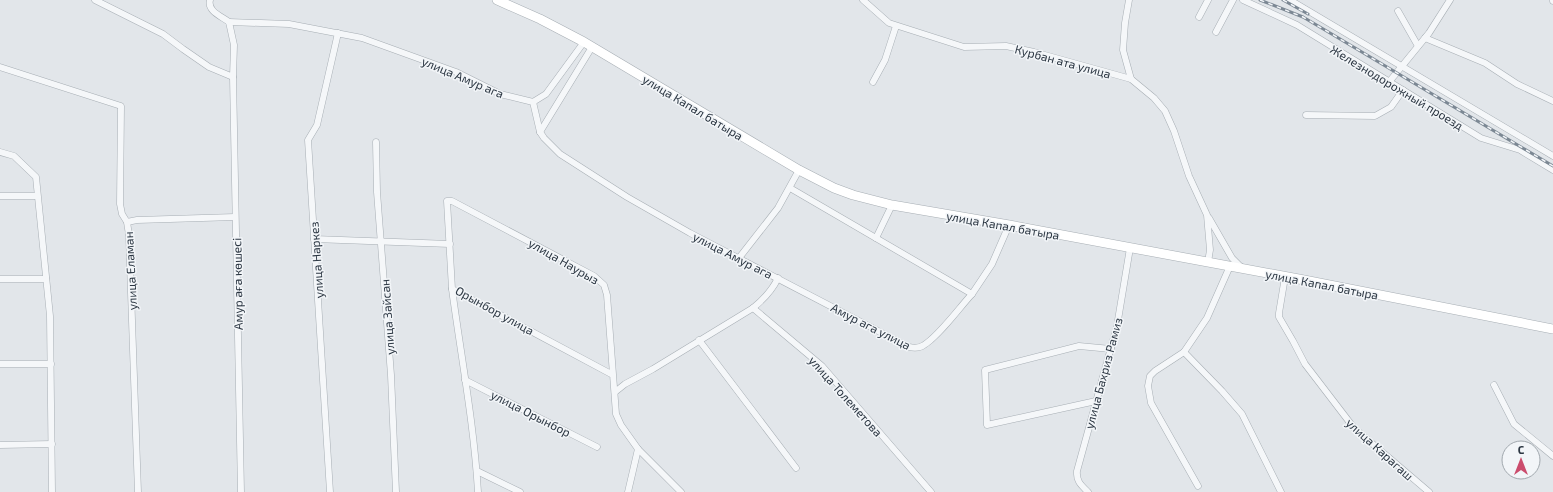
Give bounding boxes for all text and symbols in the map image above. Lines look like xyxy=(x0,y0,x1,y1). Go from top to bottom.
street label: Курбан ата улица xyxy=(1013,41,1113,82)
street label: Железнодорожный проезд xyxy=(1328,42,1466,132)
street label: улица Амур ага xyxy=(420,53,506,101)
street label: улица Капал батыра xyxy=(640,71,746,143)
street label: улица Капал батыра xyxy=(945,208,1061,243)
street label: улица Наркез xyxy=(306,221,327,299)
street label: улица Амур ага xyxy=(690,229,775,282)
street label: улица Еламан xyxy=(121,231,140,311)
street label: улица Наурыз xyxy=(526,235,602,288)
street label: Амур аға көшесі xyxy=(229,238,246,330)
street label: улица Капал батыра xyxy=(1264,266,1380,303)
street label: улица Зайсан xyxy=(377,279,398,355)
street label: Орынбор улица xyxy=(453,283,537,338)
street label: Амур ага улица xyxy=(828,300,913,353)
street label: улица Бахриз Рамиз xyxy=(1081,316,1126,430)
street label: улица Толеметова xyxy=(806,353,886,440)
street label: улица Орынбор xyxy=(488,387,573,440)
street label: улица Карагаш xyxy=(1343,415,1416,484)
north arrow xyxy=(1501,440,1541,480)
text: С xyxy=(1518,443,1525,456)

